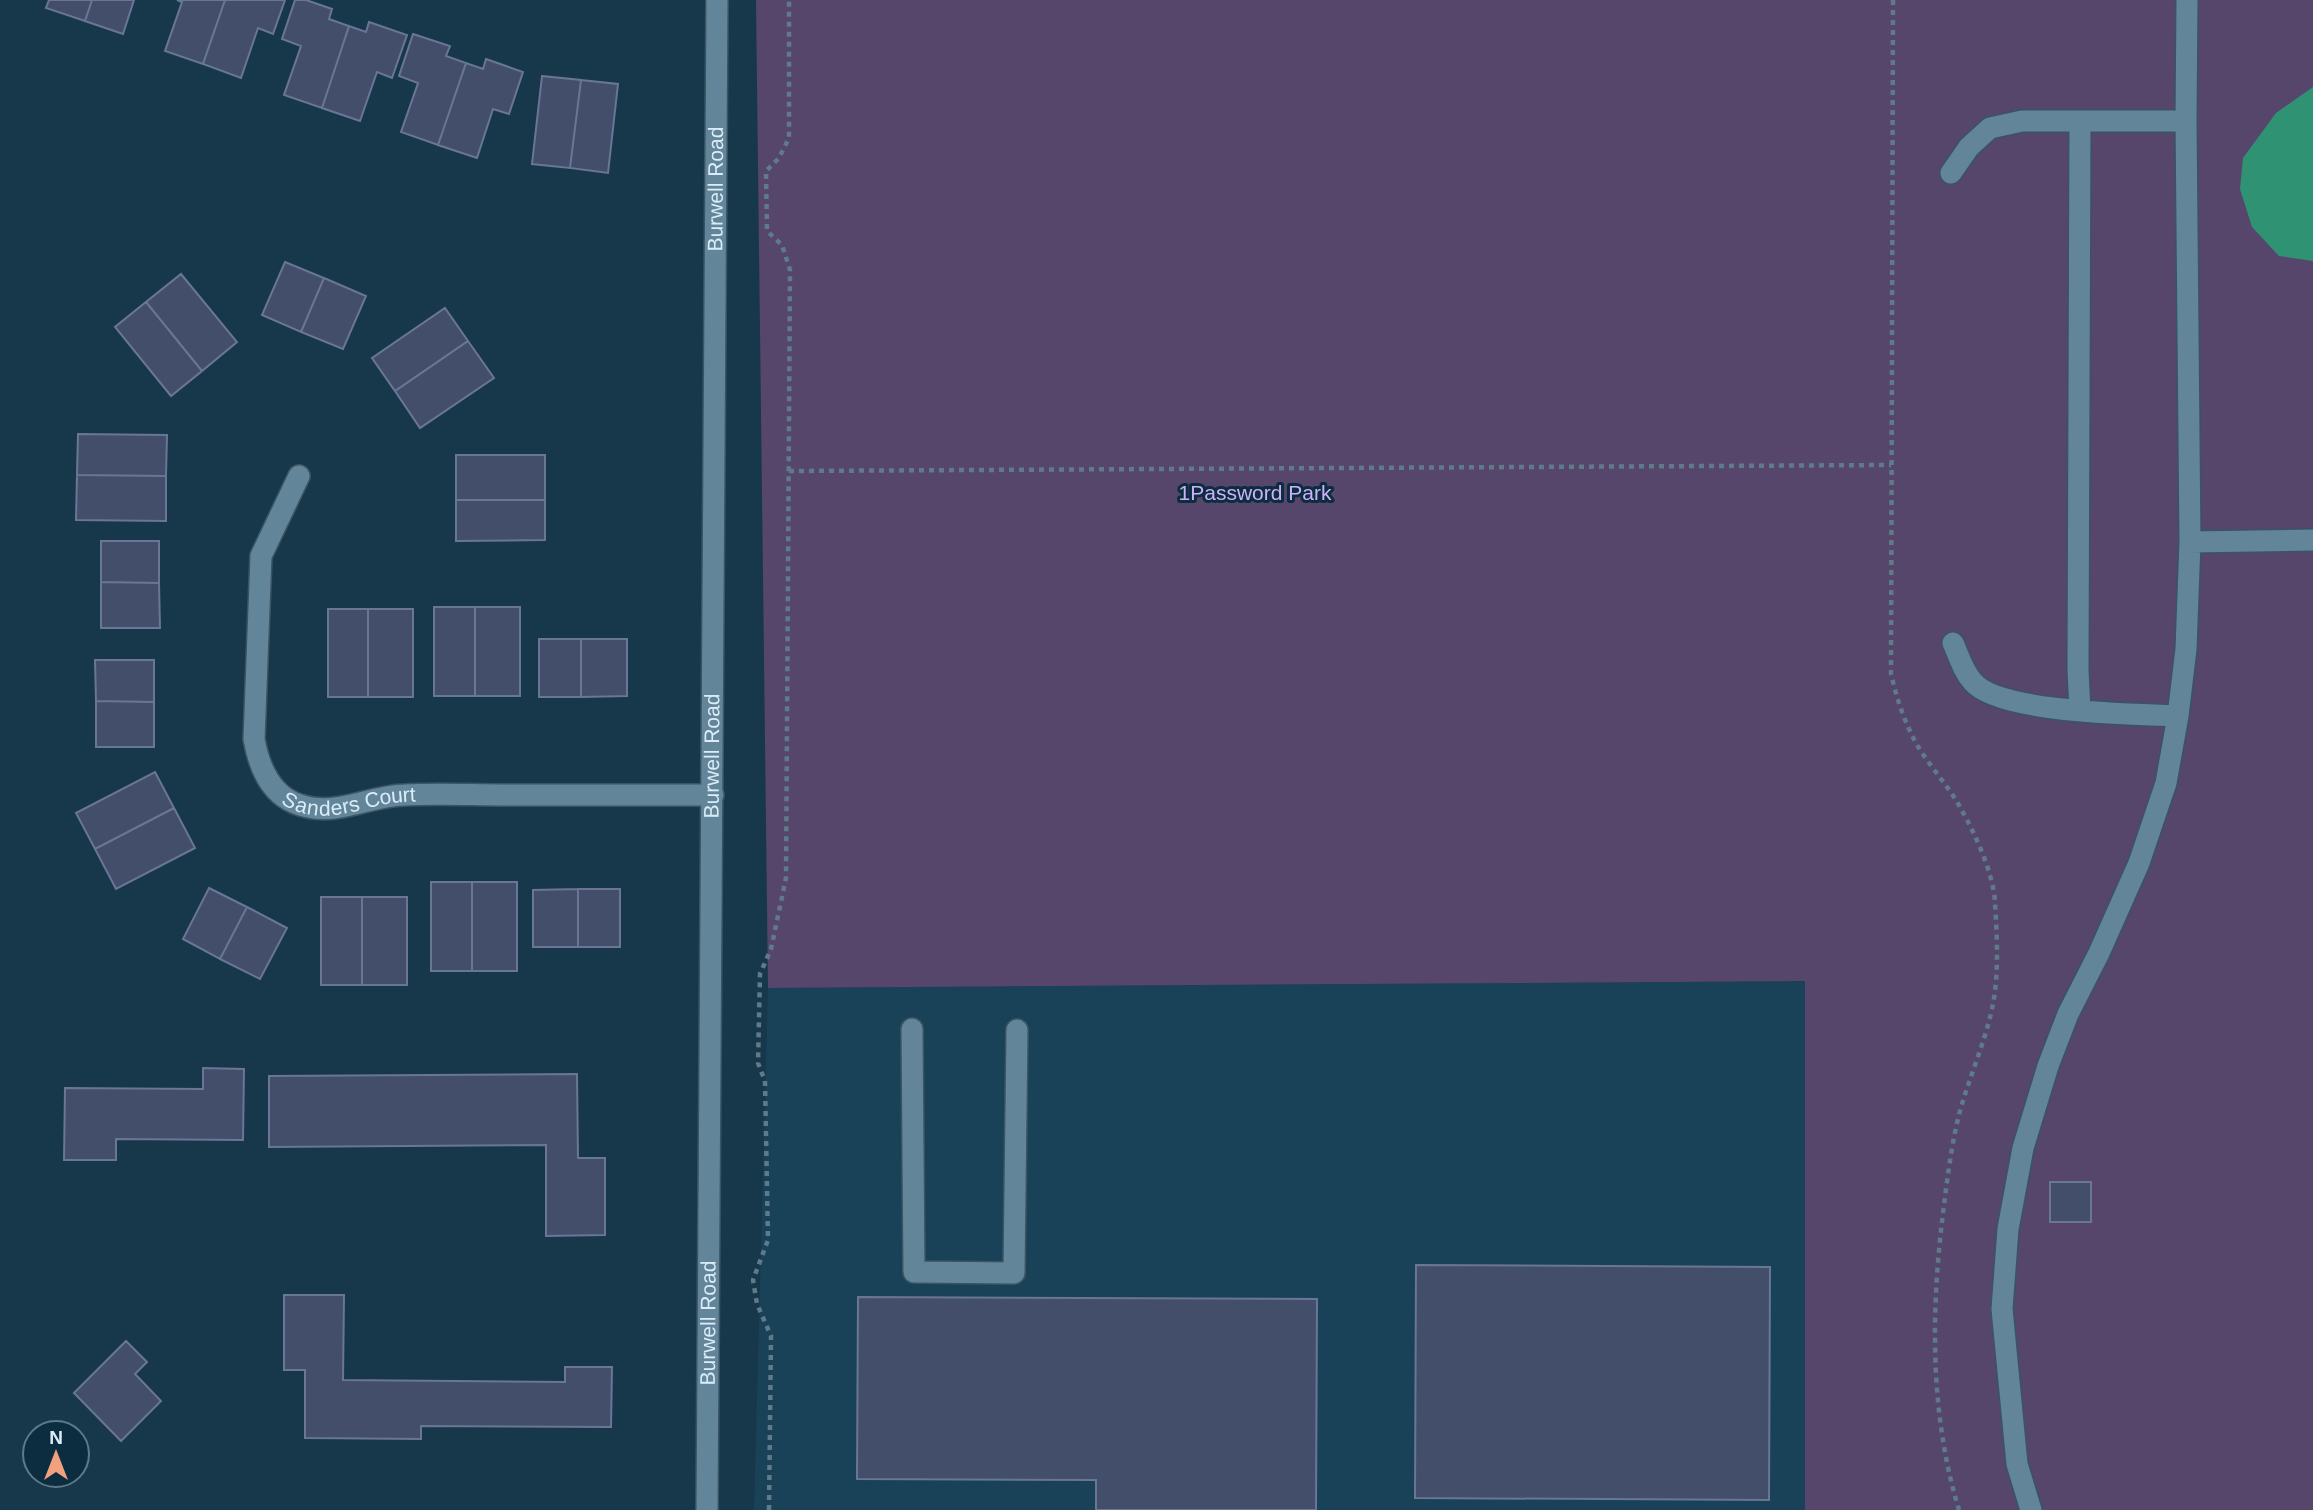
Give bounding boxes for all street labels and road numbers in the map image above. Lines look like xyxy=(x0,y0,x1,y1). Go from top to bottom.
street label: Burwell Road xyxy=(703,126,727,252)
street label: Burwell Road xyxy=(700,693,723,819)
street label: Sanders Court xyxy=(278,782,416,820)
street label: Burwell Road xyxy=(696,1260,720,1386)

